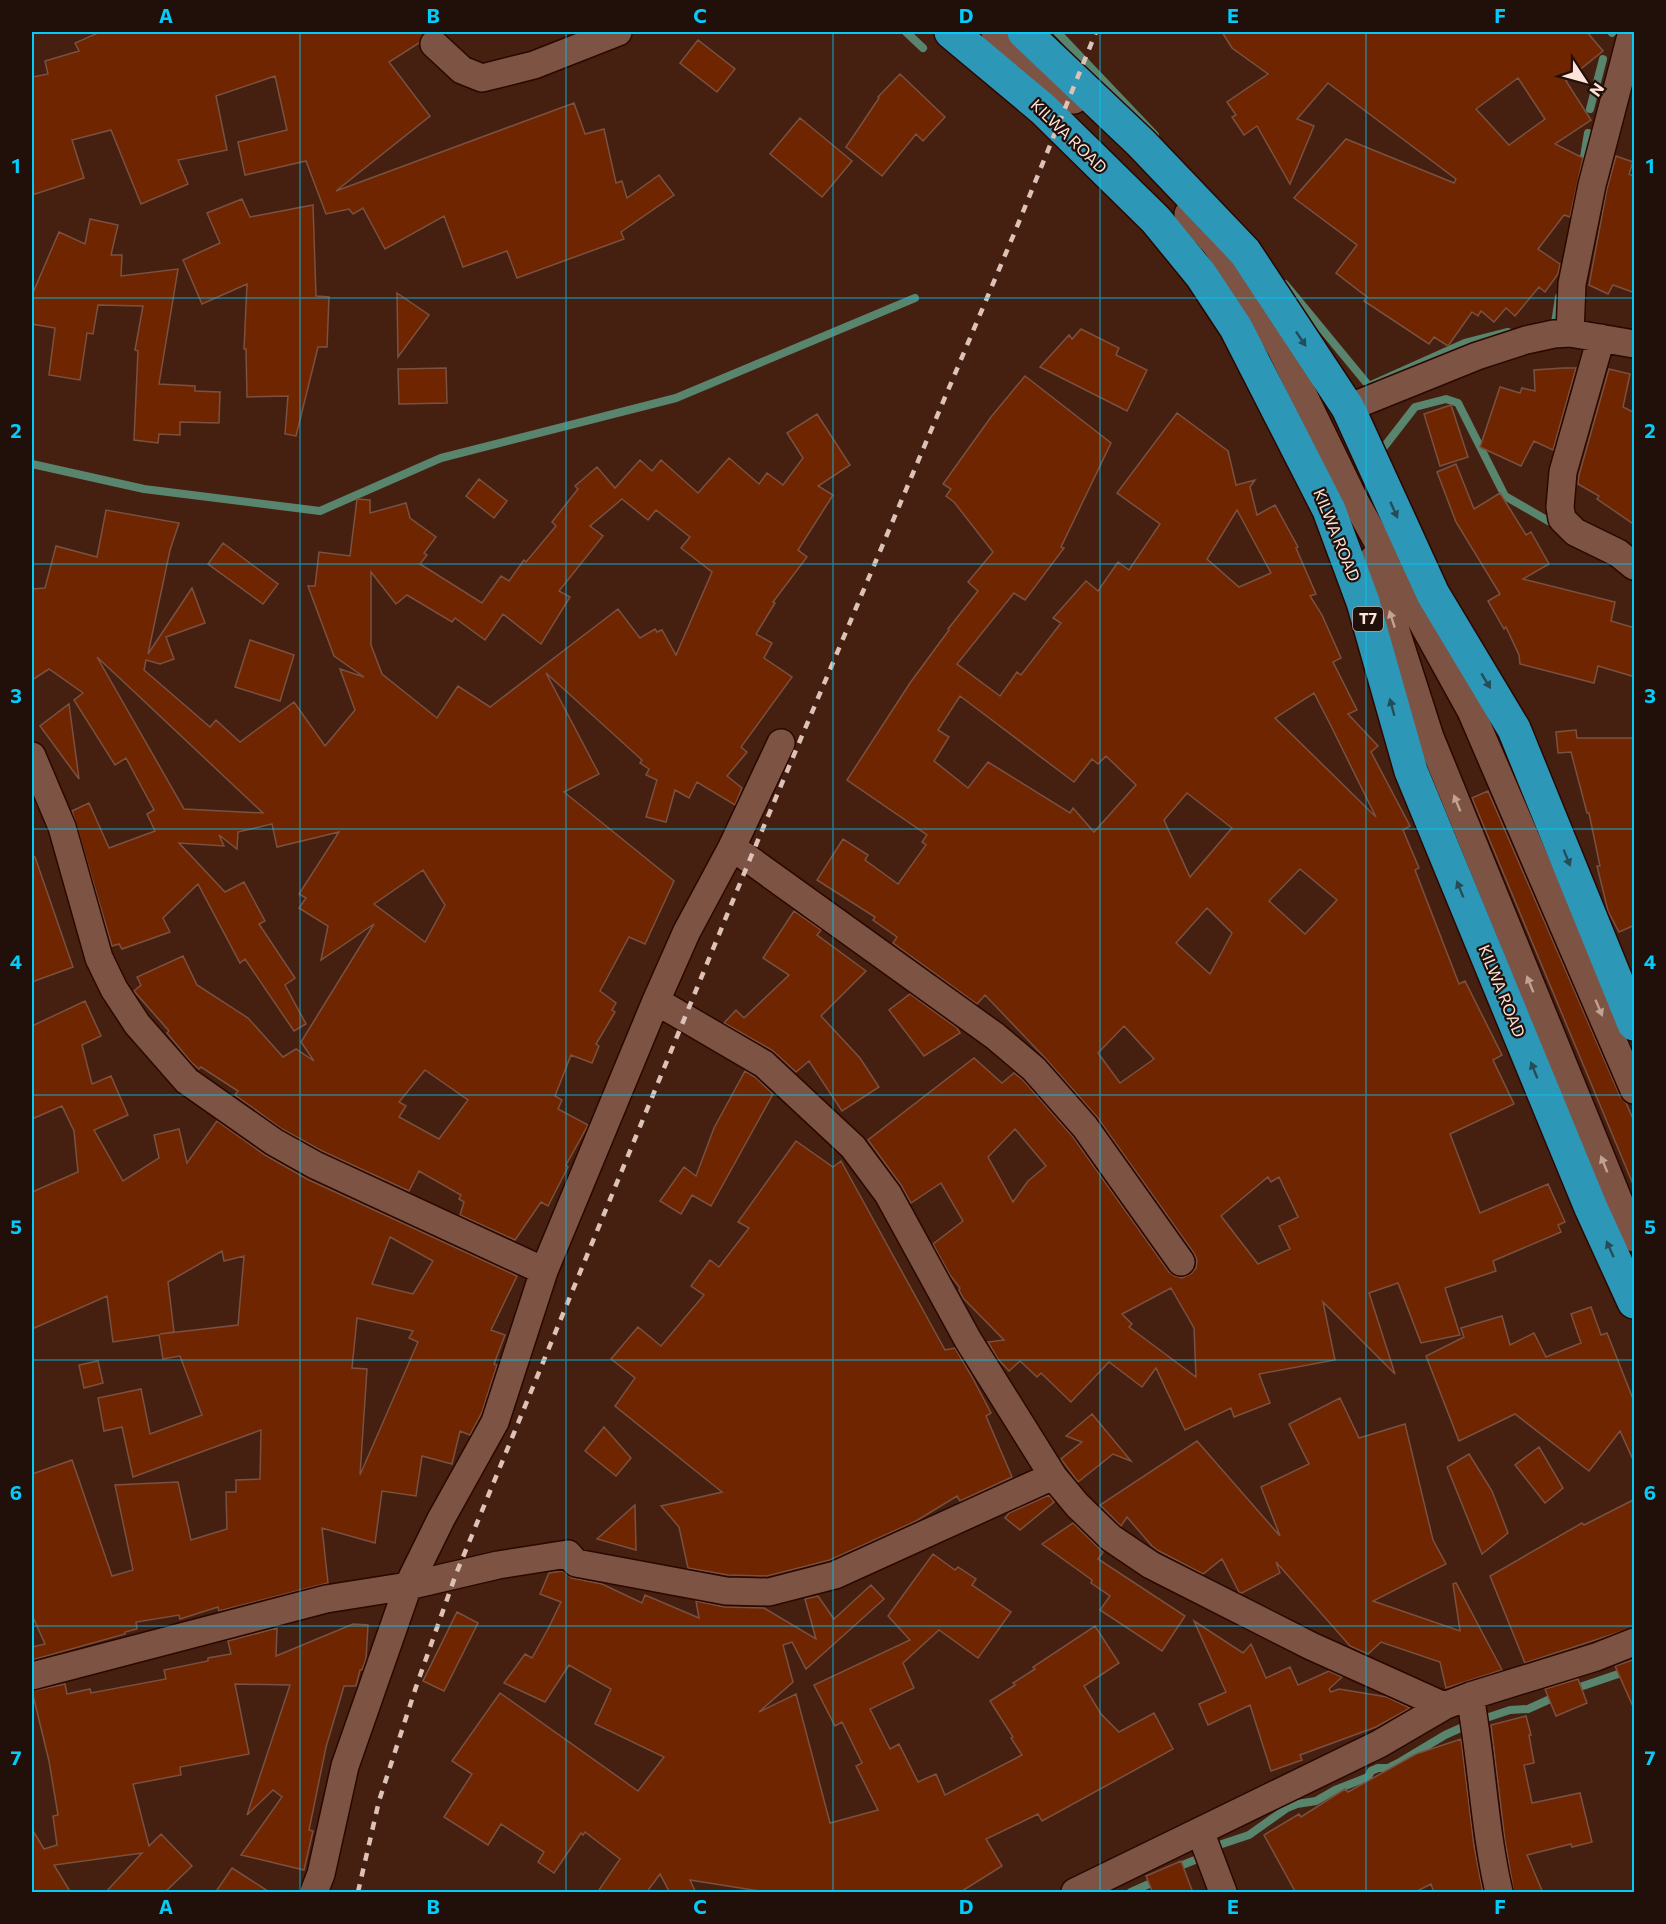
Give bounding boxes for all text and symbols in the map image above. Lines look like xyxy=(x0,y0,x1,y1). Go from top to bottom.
text: A xyxy=(159,3,173,27)
text: B xyxy=(426,3,440,27)
text: C xyxy=(693,3,707,27)
text: D xyxy=(959,3,973,27)
text: E xyxy=(1227,3,1239,27)
text: F xyxy=(1494,3,1506,27)
north arrow xyxy=(1555,51,1615,111)
text: N xyxy=(1586,80,1609,101)
street label: KILWA ROAD xyxy=(1027,95,1111,177)
text: 1 xyxy=(11,153,21,177)
text: 1 xyxy=(1645,153,1655,177)
one-way arrow xyxy=(1295,331,1306,347)
text: 2 xyxy=(10,418,22,442)
text: 2 xyxy=(1644,418,1656,442)
street label: KILWA ROAD xyxy=(1310,486,1365,584)
one-way arrow xyxy=(1389,501,1398,518)
road number: T7 xyxy=(1353,607,1383,631)
one-way arrow xyxy=(1387,610,1397,628)
one-way arrow xyxy=(1480,673,1491,689)
text: 3 xyxy=(10,683,22,707)
text: 3 xyxy=(1644,683,1656,707)
one-way arrow xyxy=(1386,698,1396,716)
one-way arrow xyxy=(1452,794,1461,812)
one-way arrow xyxy=(1563,849,1572,867)
one-way arrow xyxy=(1455,880,1465,898)
street label: KILWA ROAD xyxy=(1475,942,1530,1040)
text: 4 xyxy=(10,949,22,973)
text: 4 xyxy=(1644,949,1656,973)
one-way arrow xyxy=(1525,975,1534,993)
one-way arrow xyxy=(1594,999,1604,1017)
one-way arrow xyxy=(1529,1060,1539,1078)
one-way arrow xyxy=(1599,1155,1609,1173)
text: 5 xyxy=(10,1214,22,1238)
text: 5 xyxy=(1644,1214,1656,1238)
one-way arrow xyxy=(1605,1240,1615,1258)
text: 6 xyxy=(10,1480,22,1504)
text: 6 xyxy=(1644,1480,1656,1504)
text: 7 xyxy=(11,1745,22,1769)
text: 7 xyxy=(1645,1745,1656,1769)
text: A xyxy=(159,1894,173,1918)
text: B xyxy=(426,1894,440,1918)
text: C xyxy=(693,1894,707,1918)
text: D xyxy=(959,1894,973,1918)
text: E xyxy=(1227,1894,1239,1918)
text: F xyxy=(1494,1894,1506,1918)

